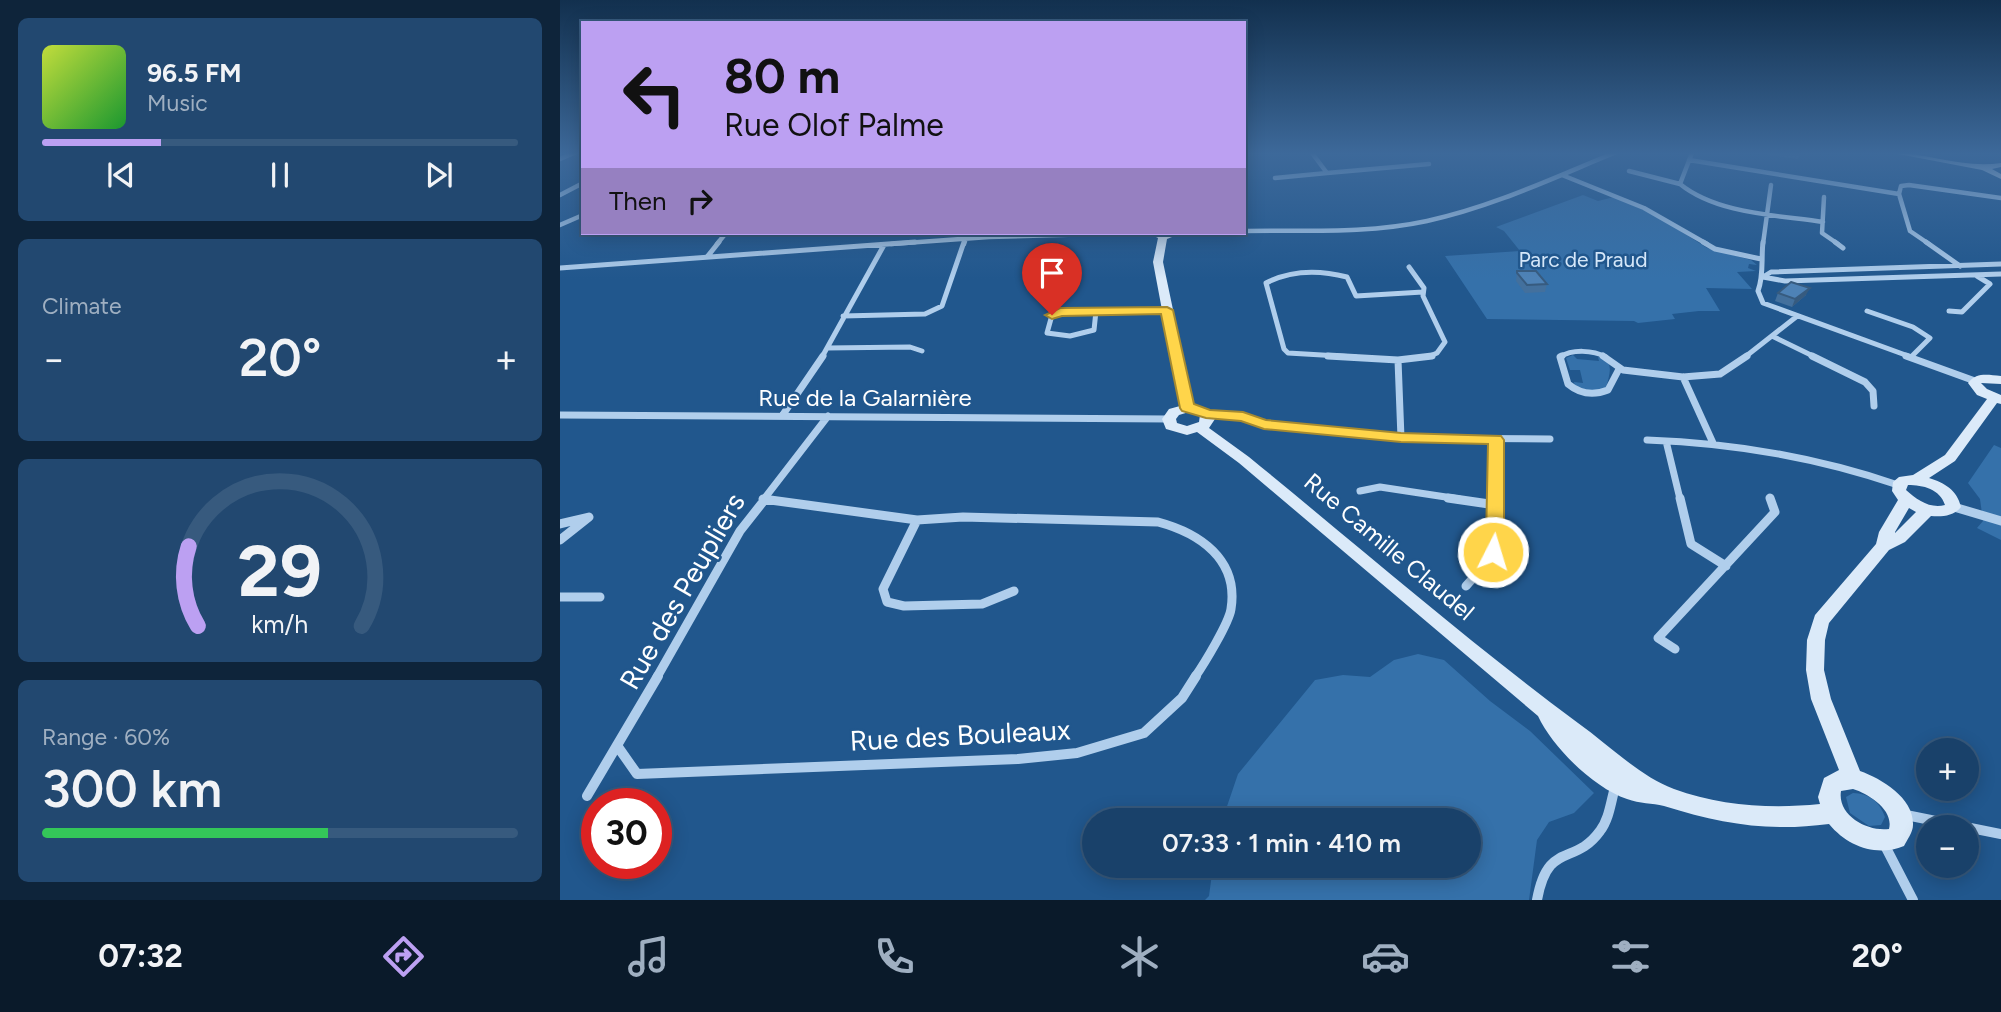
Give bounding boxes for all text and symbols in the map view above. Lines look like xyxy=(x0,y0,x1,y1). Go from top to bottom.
text: 80 m xyxy=(724,46,840,105)
icon: left xyxy=(609,49,700,140)
text: 96.5 FM xyxy=(147,57,242,89)
text: Music xyxy=(147,89,208,117)
text: Rue Olof Palme xyxy=(724,106,944,144)
icon: previous xyxy=(102,156,140,194)
icon: pause xyxy=(261,156,299,194)
icon: next xyxy=(420,156,458,194)
icon: right xyxy=(681,182,719,220)
text: Then xyxy=(609,185,667,217)
pin xyxy=(1022,243,1082,315)
park label: Parc de Praud xyxy=(1518,247,1648,272)
icon: arrive xyxy=(1033,254,1071,292)
text: Climate xyxy=(42,292,121,320)
text: 20° xyxy=(239,327,321,389)
text: − xyxy=(42,336,66,382)
text: + xyxy=(494,336,518,382)
street label: Rue de la Galarnière xyxy=(758,383,972,412)
street label: Rue Camille Claudel xyxy=(1298,467,1480,626)
street label: Rue des Peupliers xyxy=(612,487,752,695)
position arrow xyxy=(1456,515,1530,589)
text: 29 xyxy=(238,528,322,615)
text: km/h xyxy=(251,609,309,639)
street label: Rue des Bouleaux xyxy=(849,712,1072,758)
text: Range · 60% xyxy=(42,723,170,751)
map controls xyxy=(1916,738,1979,878)
button: + xyxy=(1916,738,1979,801)
text: 300 km xyxy=(42,758,222,820)
speed limit sign: 30 xyxy=(581,788,672,879)
button: − xyxy=(1916,815,1979,878)
text: 07:33 · 1 min · 410 m xyxy=(1162,827,1401,859)
icon: directions xyxy=(379,932,428,981)
icon: music xyxy=(624,932,673,981)
icon: phone xyxy=(870,932,919,981)
icon: climate xyxy=(1115,932,1164,981)
icon: car xyxy=(1361,932,1410,981)
icon: filters xyxy=(1606,932,1655,981)
text: 07:32 xyxy=(98,937,183,975)
text: 20° xyxy=(1851,937,1903,975)

